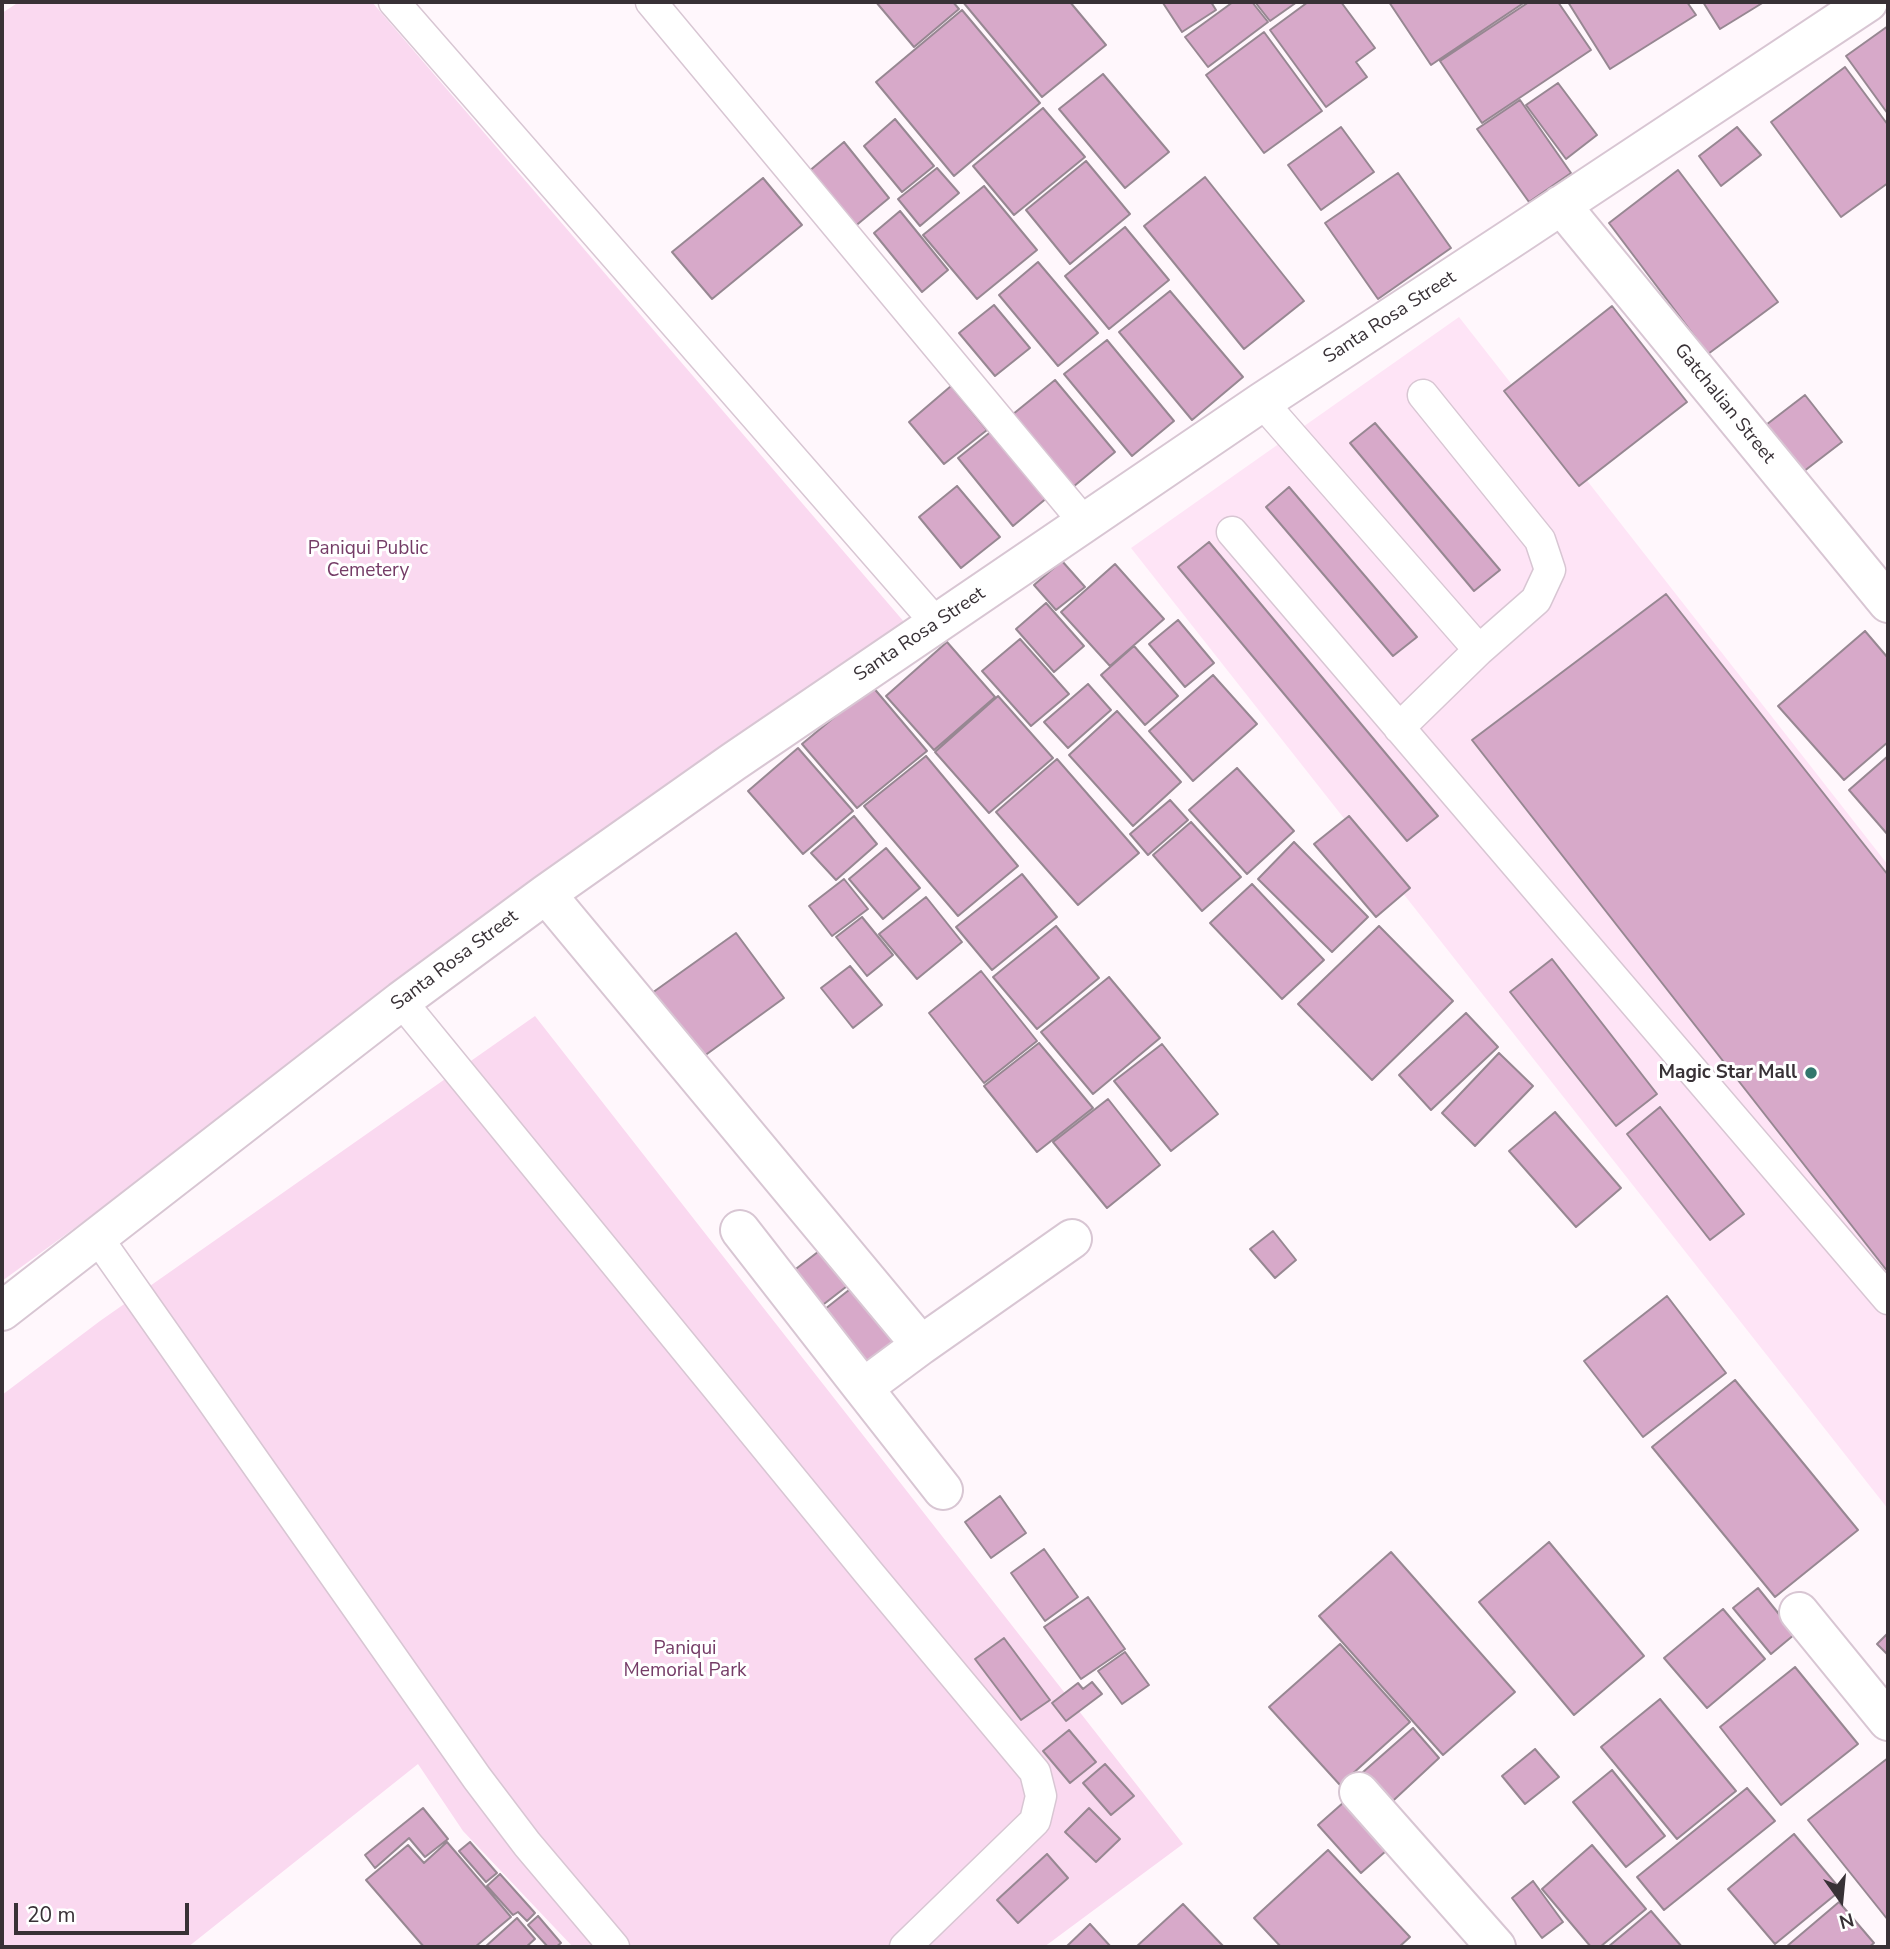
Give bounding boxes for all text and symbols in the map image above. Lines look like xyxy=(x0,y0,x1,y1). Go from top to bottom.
street label: Santa Rosa Street xyxy=(1320,267,1460,369)
street label: Gatchalian Street xyxy=(1669,339,1779,469)
park label: Paniqui Public Cemetery xyxy=(308,538,428,582)
street label: Santa Rosa Street xyxy=(850,583,990,687)
street label: Santa Rosa Street xyxy=(387,906,523,1016)
place label: Magic Star Mall xyxy=(1659,1062,1797,1084)
marker: Magic Star Mall xyxy=(1803,1065,1819,1081)
park label: Paniqui Memorial Park xyxy=(624,1638,746,1682)
north arrow xyxy=(1806,1865,1876,1935)
scale bar xyxy=(18,1890,192,1934)
text: 20 m xyxy=(27,1901,76,1929)
text: N xyxy=(1836,1906,1857,1935)

